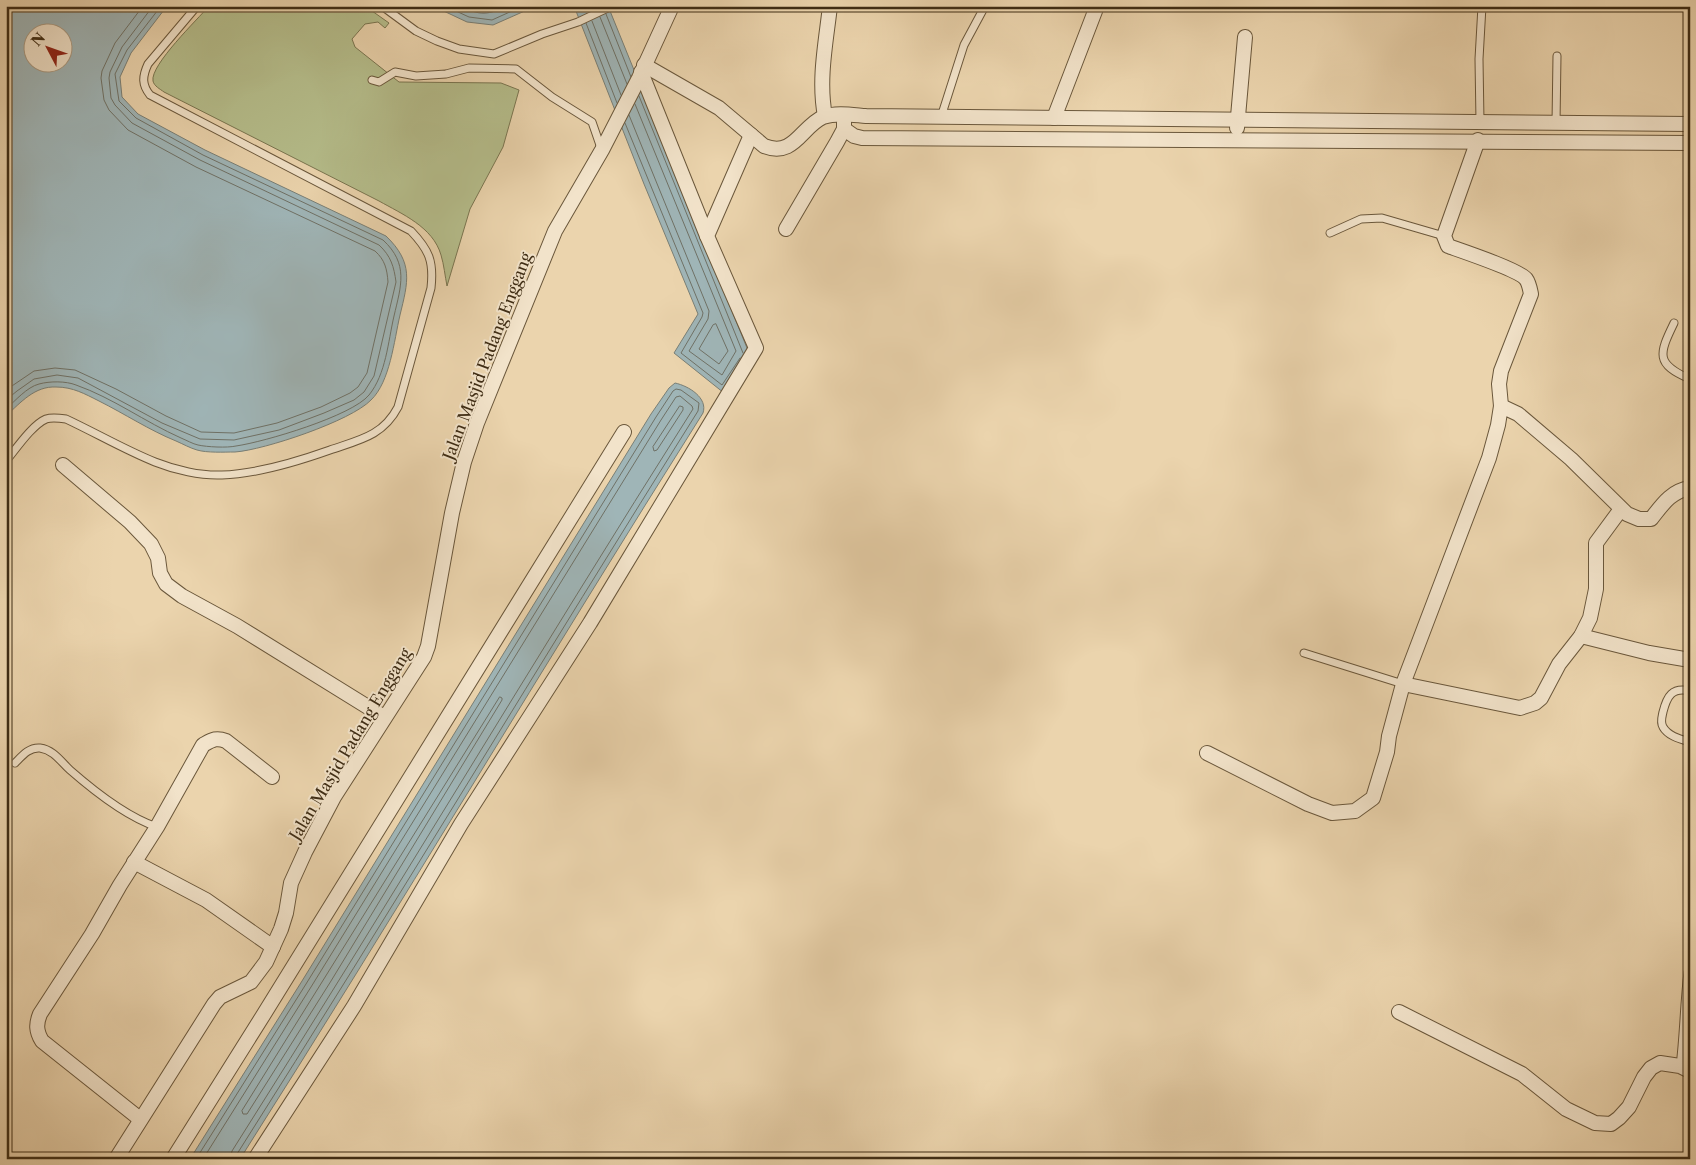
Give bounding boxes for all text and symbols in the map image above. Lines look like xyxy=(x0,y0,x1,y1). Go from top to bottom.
north arrow xyxy=(22,22,72,72)
text: N xyxy=(27,29,49,50)
street label: Jalan Masjid Padang Enggang xyxy=(437,249,536,465)
street label: Jalan Masjid Padang Enggang xyxy=(283,644,416,846)

